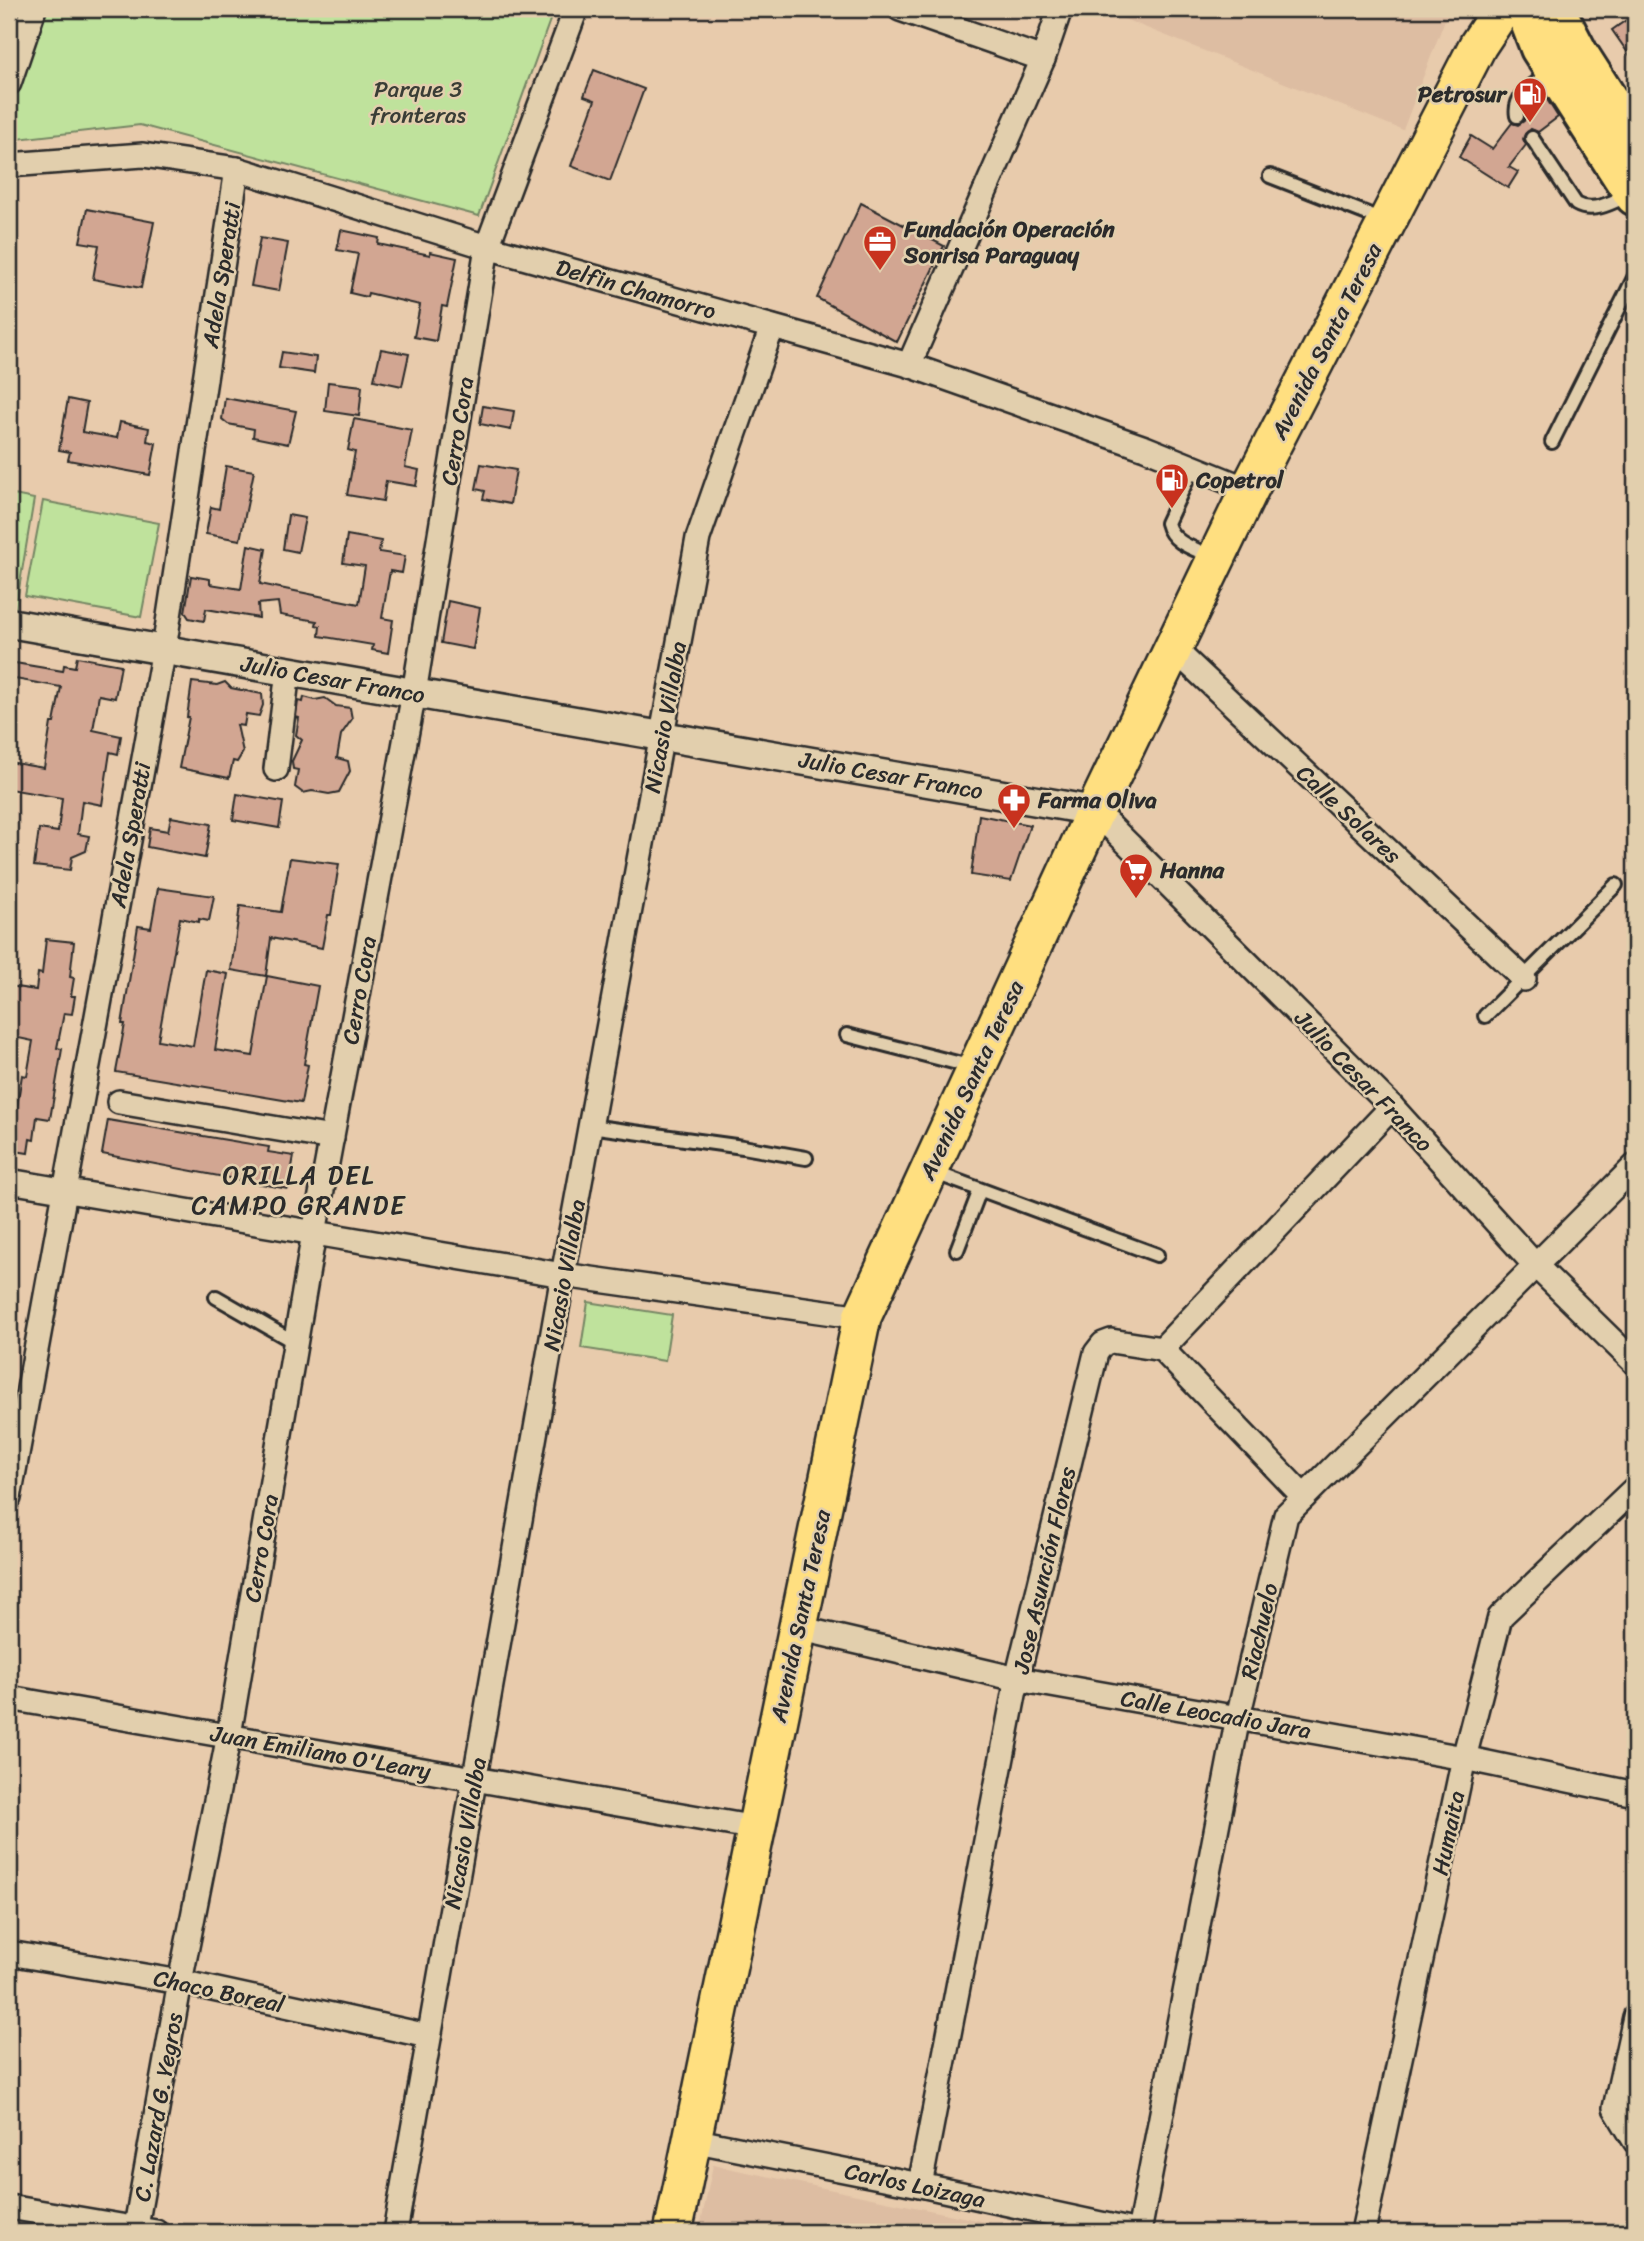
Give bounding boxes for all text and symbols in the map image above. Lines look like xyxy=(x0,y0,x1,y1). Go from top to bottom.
park label: Parque 3 fronteras xyxy=(370,69,467,136)
place label: Petrosur xyxy=(1418,74,1509,115)
fuel station icon: Petrosur xyxy=(1511,75,1549,124)
street label: Adela Speratti xyxy=(190,199,253,352)
place label: Fundación Operación Sonrisa Paraguay xyxy=(903,209,1115,276)
office icon: Fundación Operación Sonrisa Paraguay xyxy=(861,223,899,272)
street label: Avenida Santa Teresa xyxy=(1259,235,1394,448)
street label: Delfin Chamorro xyxy=(551,247,721,332)
street label: Cerro Cora xyxy=(429,374,486,488)
place label: Copetrol xyxy=(1195,460,1285,501)
fuel station icon: Copetrol xyxy=(1153,461,1191,510)
street label: Nicasio Villalba xyxy=(632,638,699,796)
street label: Julio Cesar Franco xyxy=(237,643,428,716)
street label: Julio Cesar Franco xyxy=(795,739,986,812)
street label: Calle Solares xyxy=(1286,754,1411,875)
street label: Adela Speratti xyxy=(97,758,164,912)
place label: Farma Oliva xyxy=(1037,780,1157,821)
pharmacy icon: Farma Oliva xyxy=(995,781,1033,830)
place label: Hanna xyxy=(1159,850,1226,891)
supermarket icon: Hanna xyxy=(1117,851,1155,900)
street label: Cerro Cora xyxy=(330,933,389,1048)
street label: Avenida Santa Teresa xyxy=(907,973,1036,1188)
street label: Julio Cesar Franco xyxy=(1284,999,1443,1163)
district label: ORILLA DEL CAMPO GRANDE xyxy=(192,1152,406,1228)
street label: Nicasio Villalba xyxy=(531,1196,598,1354)
street label: Jose Asunción Flores xyxy=(1001,1462,1088,1679)
street label: Cerro Cora xyxy=(232,1491,291,1606)
street label: Avenida Santa Teresa xyxy=(758,1505,843,1727)
street label: Riachuelo xyxy=(1229,1579,1291,1683)
street label: Calle Leocadio Jara xyxy=(1117,1678,1315,1751)
street label: Juan Emiliano O'Leary xyxy=(207,1713,434,1792)
street label: Nicasio Villalba xyxy=(432,1754,499,1912)
street label: Humaita xyxy=(1420,1787,1477,1879)
street label: Chaco Boreal xyxy=(150,1958,288,2025)
street label: C. Lazard G. Yegros xyxy=(122,2009,195,2205)
street label: Carlos Loizaga xyxy=(841,2151,990,2220)

